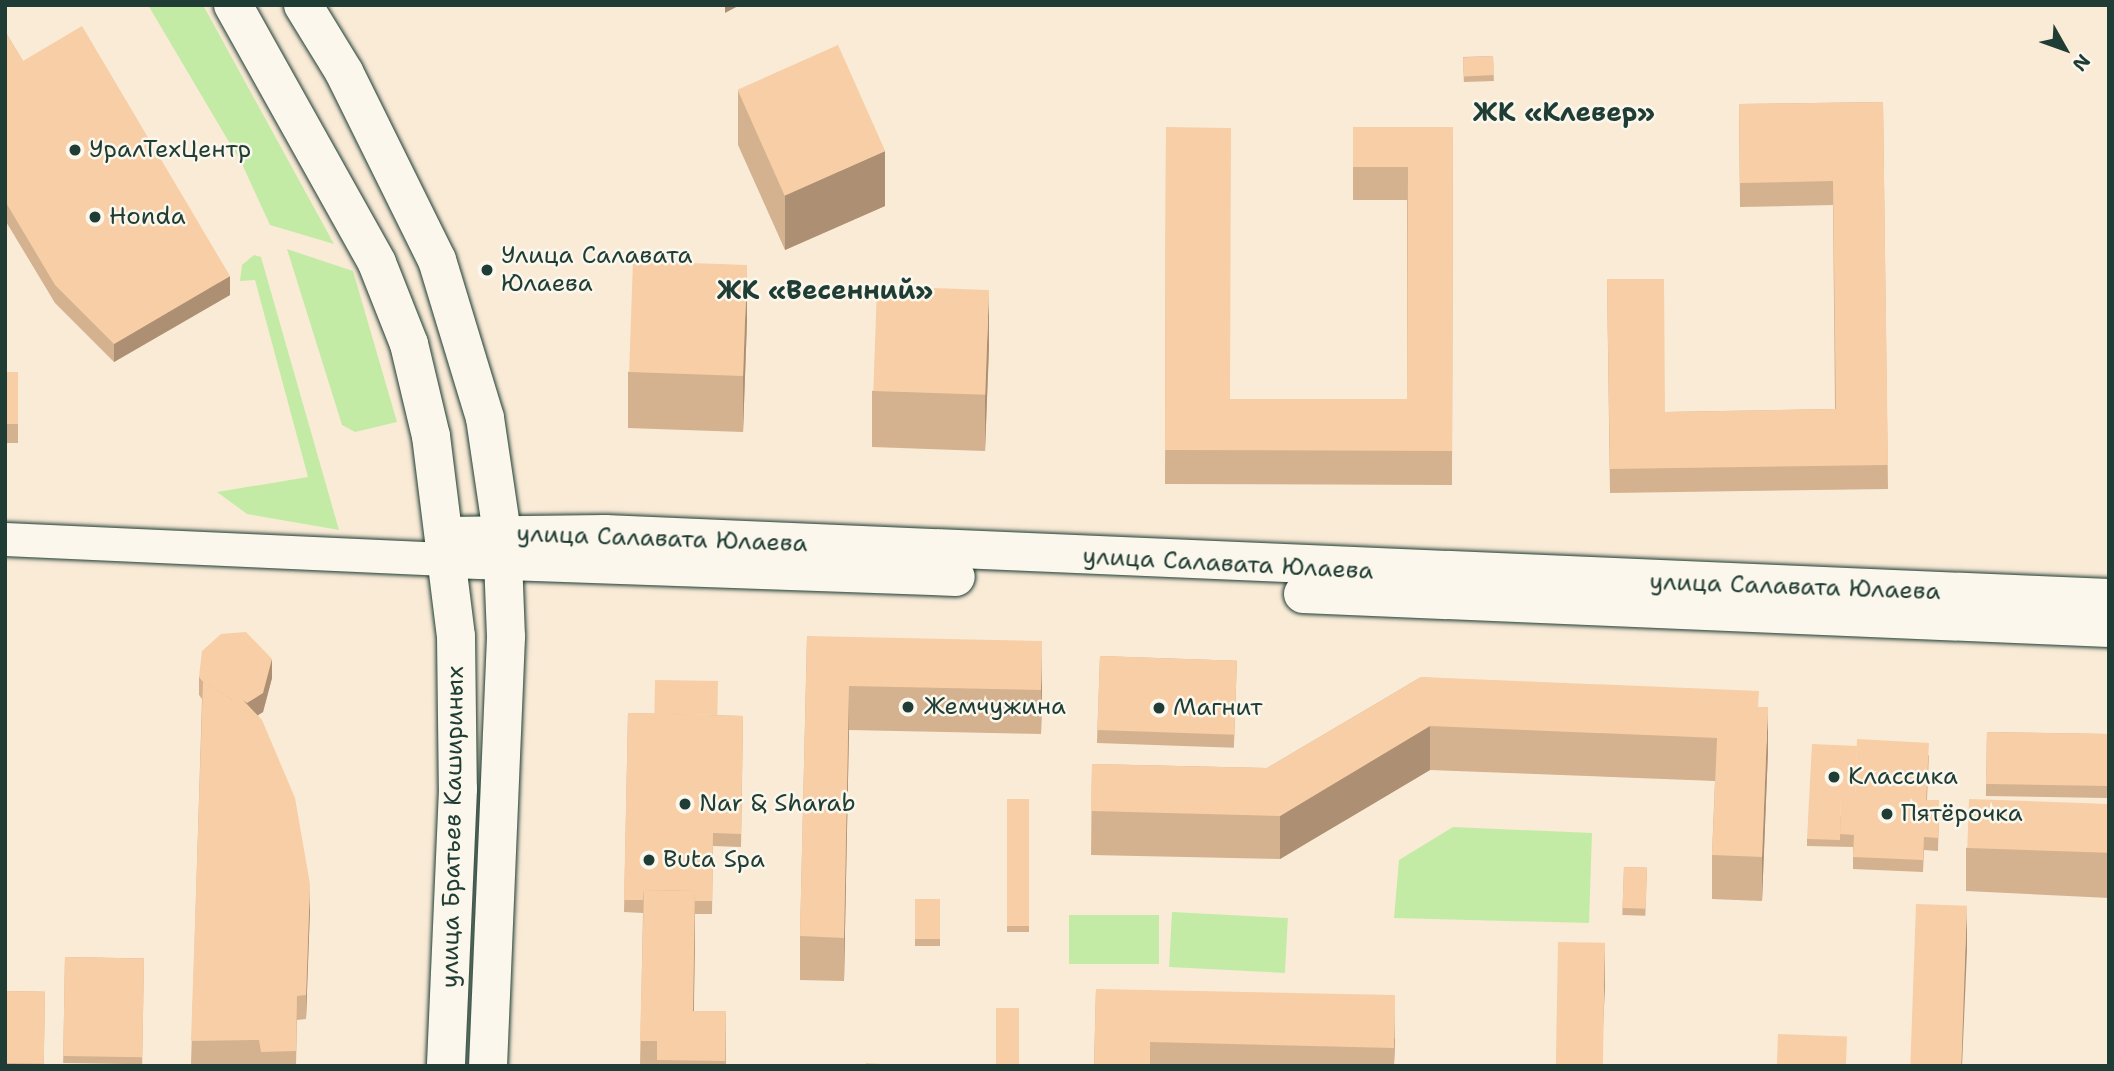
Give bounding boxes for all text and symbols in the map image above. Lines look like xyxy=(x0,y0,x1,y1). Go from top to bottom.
north arrow xyxy=(2030,14,2100,84)
text: N xyxy=(2067,49,2096,77)
district label: ЖК «Клевер» xyxy=(1473,96,1655,128)
place label: УралТехЦентр xyxy=(89,136,251,164)
marker: УралТехЦентр xyxy=(67,142,83,158)
place label: Honda xyxy=(109,203,186,231)
marker: Honda xyxy=(87,209,103,225)
place label: Улица Салавата Юлаева xyxy=(501,242,692,298)
marker: Улица Салавата Юлаева xyxy=(479,262,495,278)
district label: ЖК «Весенний» xyxy=(717,274,933,306)
street label: улица Салавата Юлаева xyxy=(516,520,808,558)
street label: улица Салавата Юлаева xyxy=(1082,542,1374,586)
street label: улица Салавата Юлаева xyxy=(1649,568,1941,606)
street label: улица Братьев Кашириных xyxy=(436,666,470,988)
place label: Жемчужина xyxy=(924,693,1066,721)
place label: Магнит xyxy=(1173,694,1262,722)
marker: Жемчужина xyxy=(898,697,918,717)
marker: Магнит xyxy=(1151,700,1167,716)
place label: Классика xyxy=(1848,763,1958,791)
marker: Классика xyxy=(1826,769,1842,785)
place label: Nar & Sharab xyxy=(699,790,856,818)
marker: Nar & Sharab xyxy=(677,796,693,812)
place label: Пятёрочка xyxy=(1901,800,2023,828)
marker: Пятёрочка xyxy=(1879,806,1895,822)
place label: Buta Spa xyxy=(663,846,765,874)
marker: Buta Spa xyxy=(641,852,657,868)

